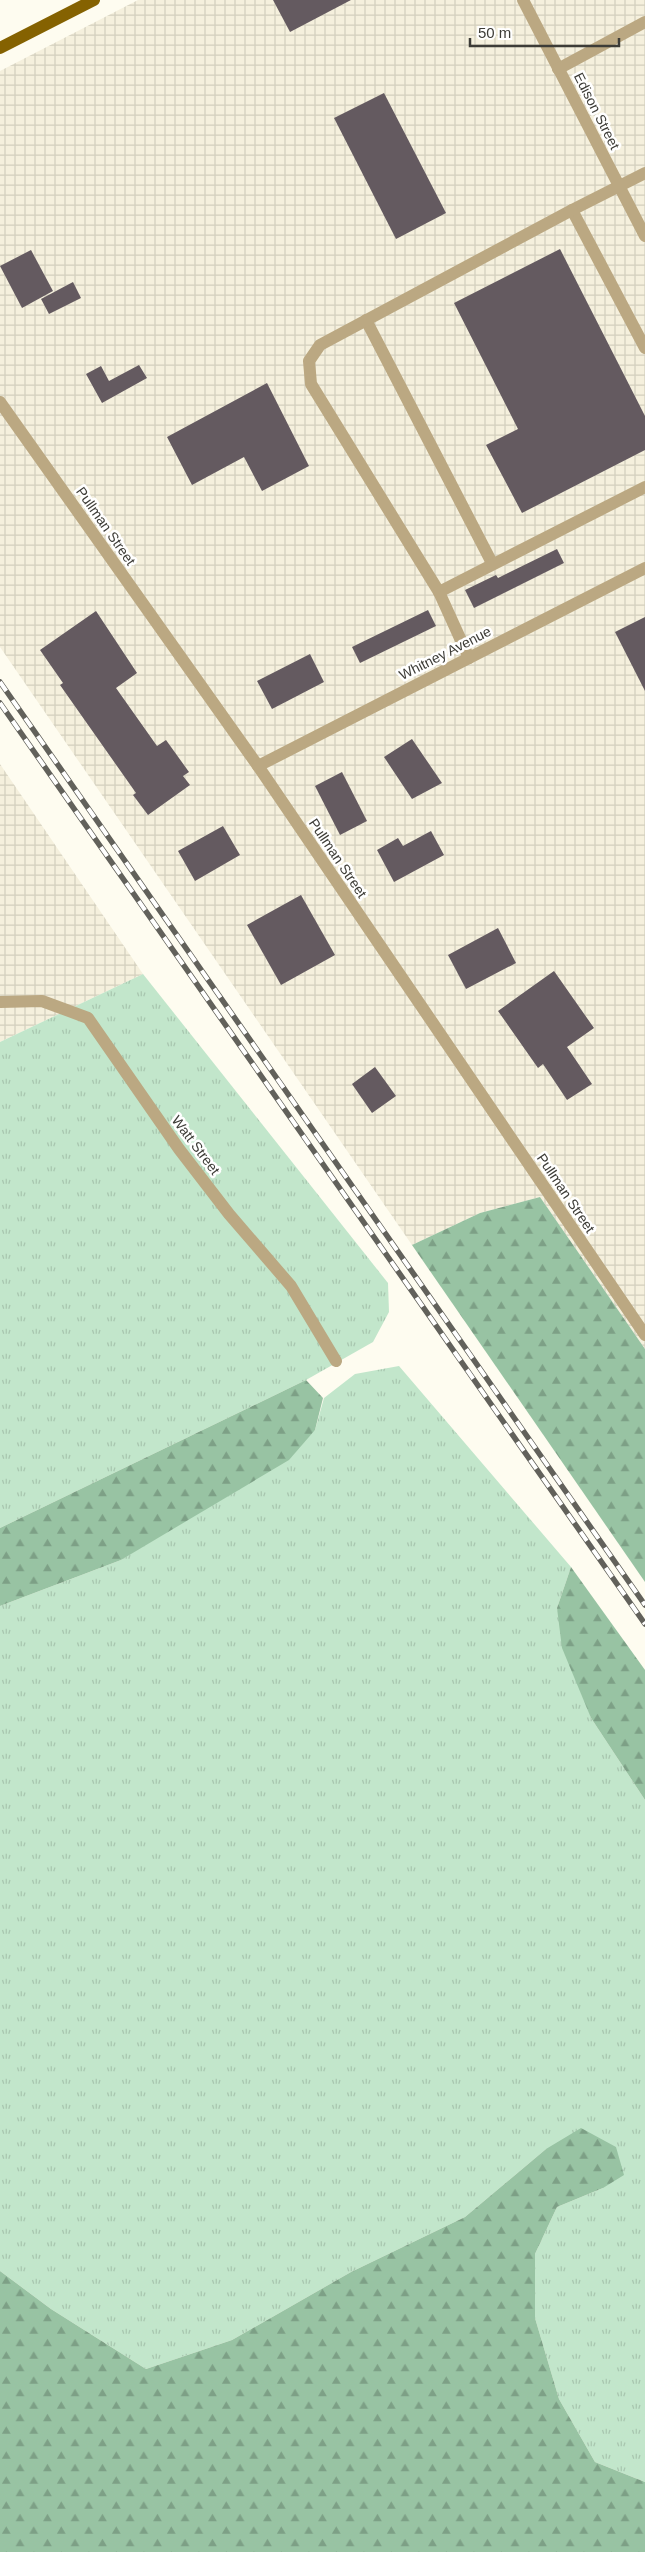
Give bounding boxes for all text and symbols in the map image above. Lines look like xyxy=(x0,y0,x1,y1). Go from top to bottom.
scale bar xyxy=(470,15,619,47)
text: 50 m xyxy=(478,24,511,41)
street label: Edison Street xyxy=(571,70,623,152)
street label: Pullman Street xyxy=(73,484,139,568)
street label: Whitney Avenue xyxy=(396,623,494,683)
street label: Pullman Street xyxy=(306,815,370,901)
street label: Watt Street xyxy=(169,1112,223,1178)
street label: Pullman Street xyxy=(534,1150,598,1236)

